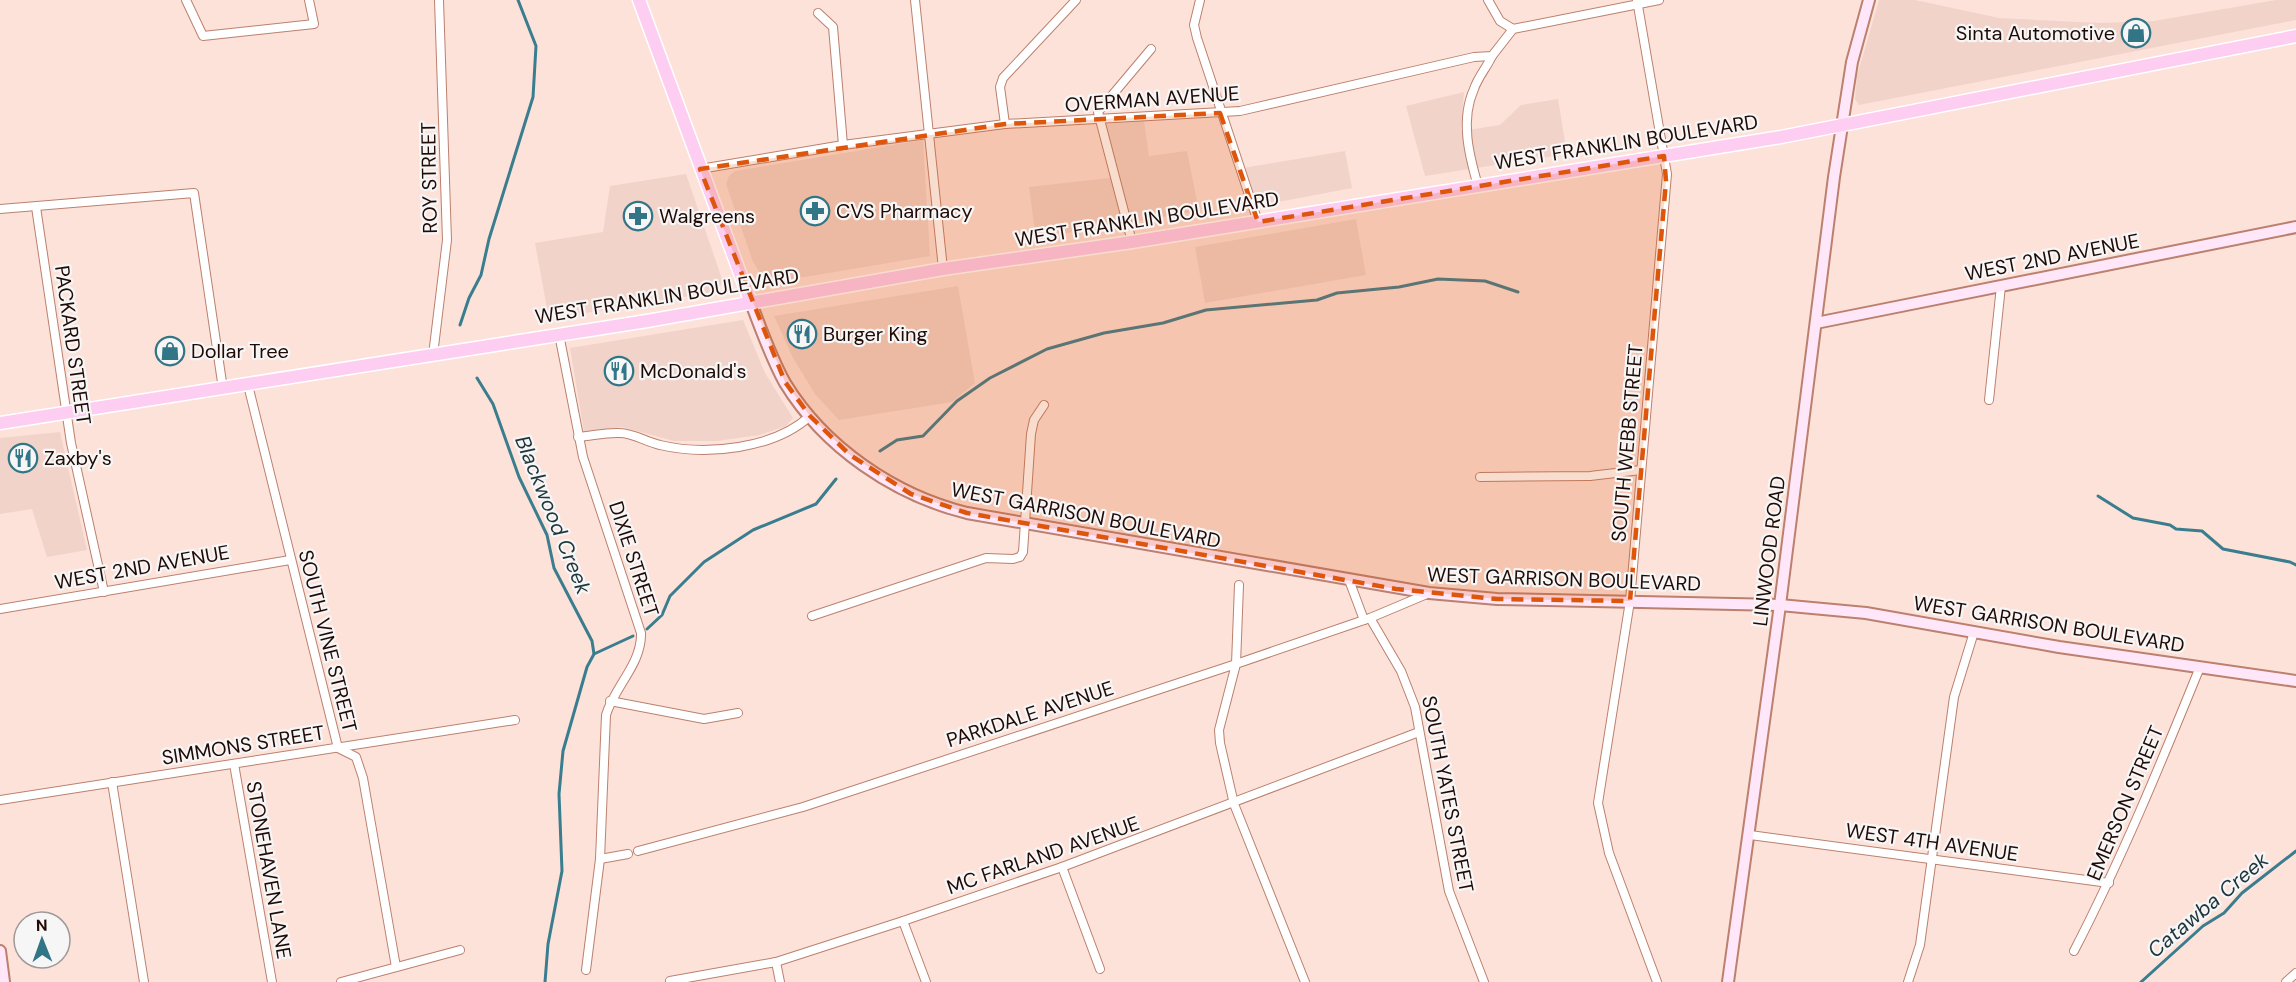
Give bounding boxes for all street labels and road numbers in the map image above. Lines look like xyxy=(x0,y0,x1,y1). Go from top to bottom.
street label: OVERMAN AVENUE xyxy=(1064,80,1240,118)
street label: WEST FRANKLIN BOULEVARD xyxy=(1492,108,1760,176)
street label: ROY STREET xyxy=(415,122,443,234)
street label: WEST FRANKLIN BOULEVARD xyxy=(1013,185,1281,253)
street label: WEST 2ND AVENUE xyxy=(1963,227,2141,287)
street label: WEST FRANKLIN BOULEVARD xyxy=(533,262,801,330)
street label: PACKARD STREET xyxy=(49,264,97,426)
street label: SOUTH WEBB STREET xyxy=(1605,343,1649,543)
street label: LINWOOD ROAD xyxy=(1747,474,1791,628)
street label: WEST GARRISON BOULEVARD xyxy=(949,476,1223,554)
street label: DIXIE STREET xyxy=(603,498,665,620)
street label: WEST 2ND AVENUE xyxy=(53,539,231,595)
street label: SOUTH VINE STREET xyxy=(293,547,363,735)
street label: WEST GARRISON BOULEVARD xyxy=(1426,561,1702,597)
street label: WEST GARRISON BOULEVARD xyxy=(1911,590,2187,658)
street label: PARKDALE AVENUE xyxy=(943,675,1117,753)
street label: SOUTH YATES STREET xyxy=(1416,693,1480,895)
street label: SIMMONS STREET xyxy=(160,719,326,771)
street label: EMERSON STREET xyxy=(2081,722,2169,884)
street label: STONEHAVEN LANE xyxy=(241,779,297,961)
street label: MC FARLAND AVENUE xyxy=(943,810,1143,900)
street label: WEST 4TH AVENUE xyxy=(1844,817,2020,867)

